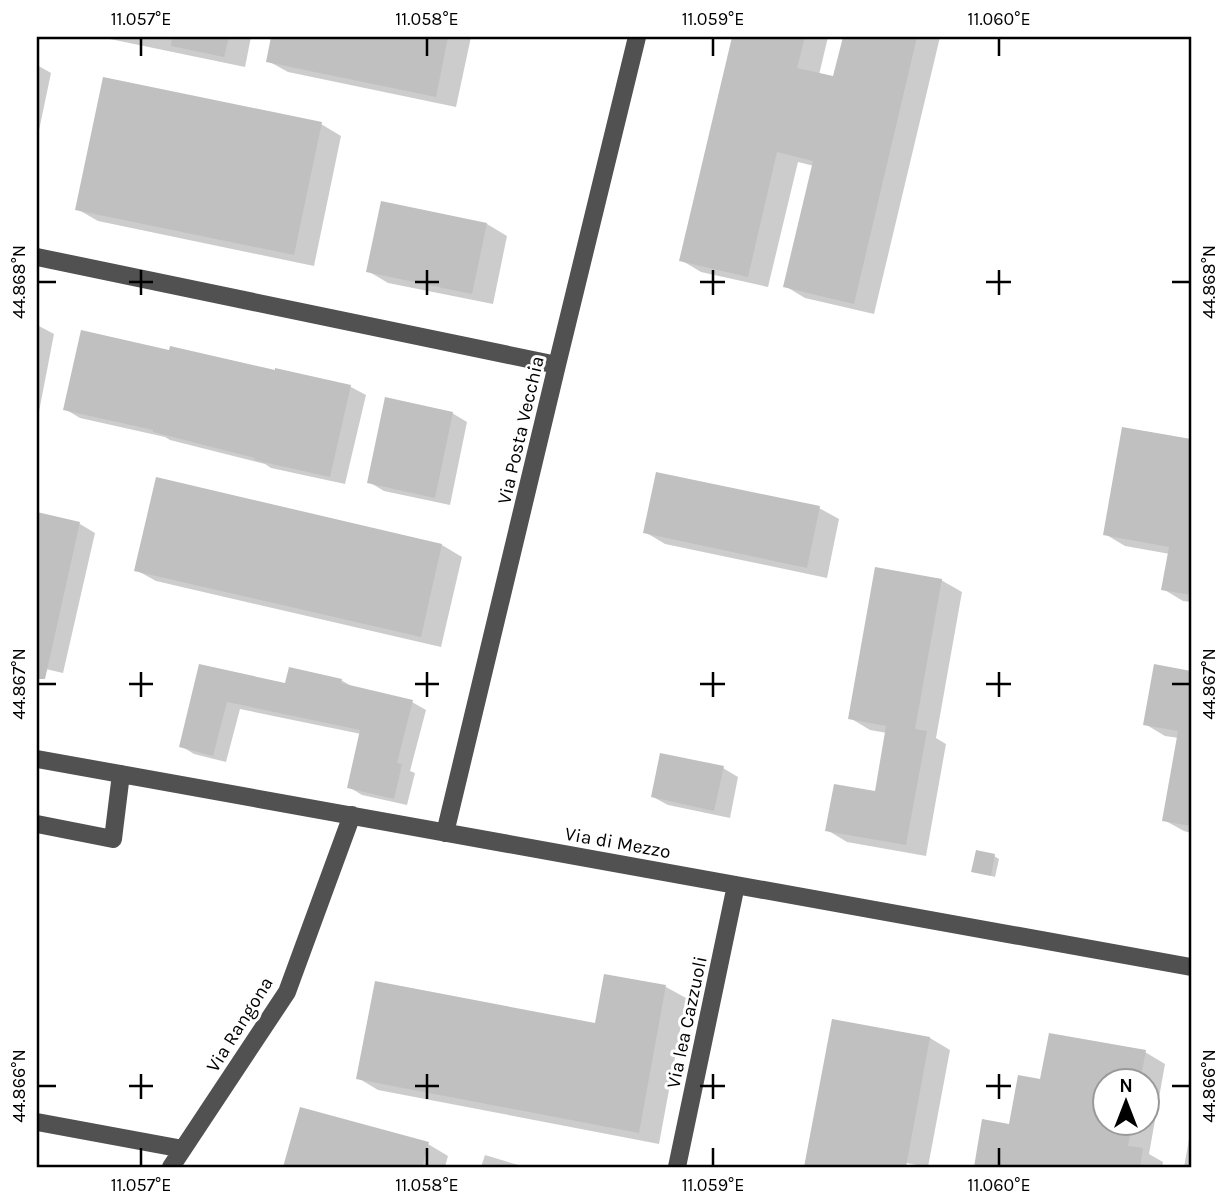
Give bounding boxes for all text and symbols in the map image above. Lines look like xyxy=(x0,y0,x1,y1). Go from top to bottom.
text: 11.057°E xyxy=(111,8,171,30)
text: 11.058°E xyxy=(395,8,459,30)
text: 11.059°E xyxy=(682,8,744,30)
text: 11.060°E xyxy=(967,8,1031,30)
text: 44.868°N xyxy=(8,245,30,319)
text: 44.868°N xyxy=(1198,245,1220,319)
street label: Via Posta Vecchia xyxy=(493,354,549,506)
text: 44.867°N xyxy=(8,648,30,720)
text: 44.867°N xyxy=(1198,648,1220,720)
street label: Via di Mezzo xyxy=(563,823,672,863)
street label: Via lea Cazzuoli xyxy=(662,954,712,1090)
street label: Via Rangona xyxy=(202,973,278,1076)
text: 44.866°N xyxy=(8,1049,30,1123)
text: 44.866°N xyxy=(1198,1049,1220,1123)
north arrow xyxy=(1092,1068,1162,1138)
text: N xyxy=(1119,1075,1133,1097)
text: 11.057°E xyxy=(111,1174,171,1196)
text: 11.058°E xyxy=(395,1174,459,1196)
text: 11.059°E xyxy=(682,1174,744,1196)
text: 11.060°E xyxy=(967,1174,1031,1196)

